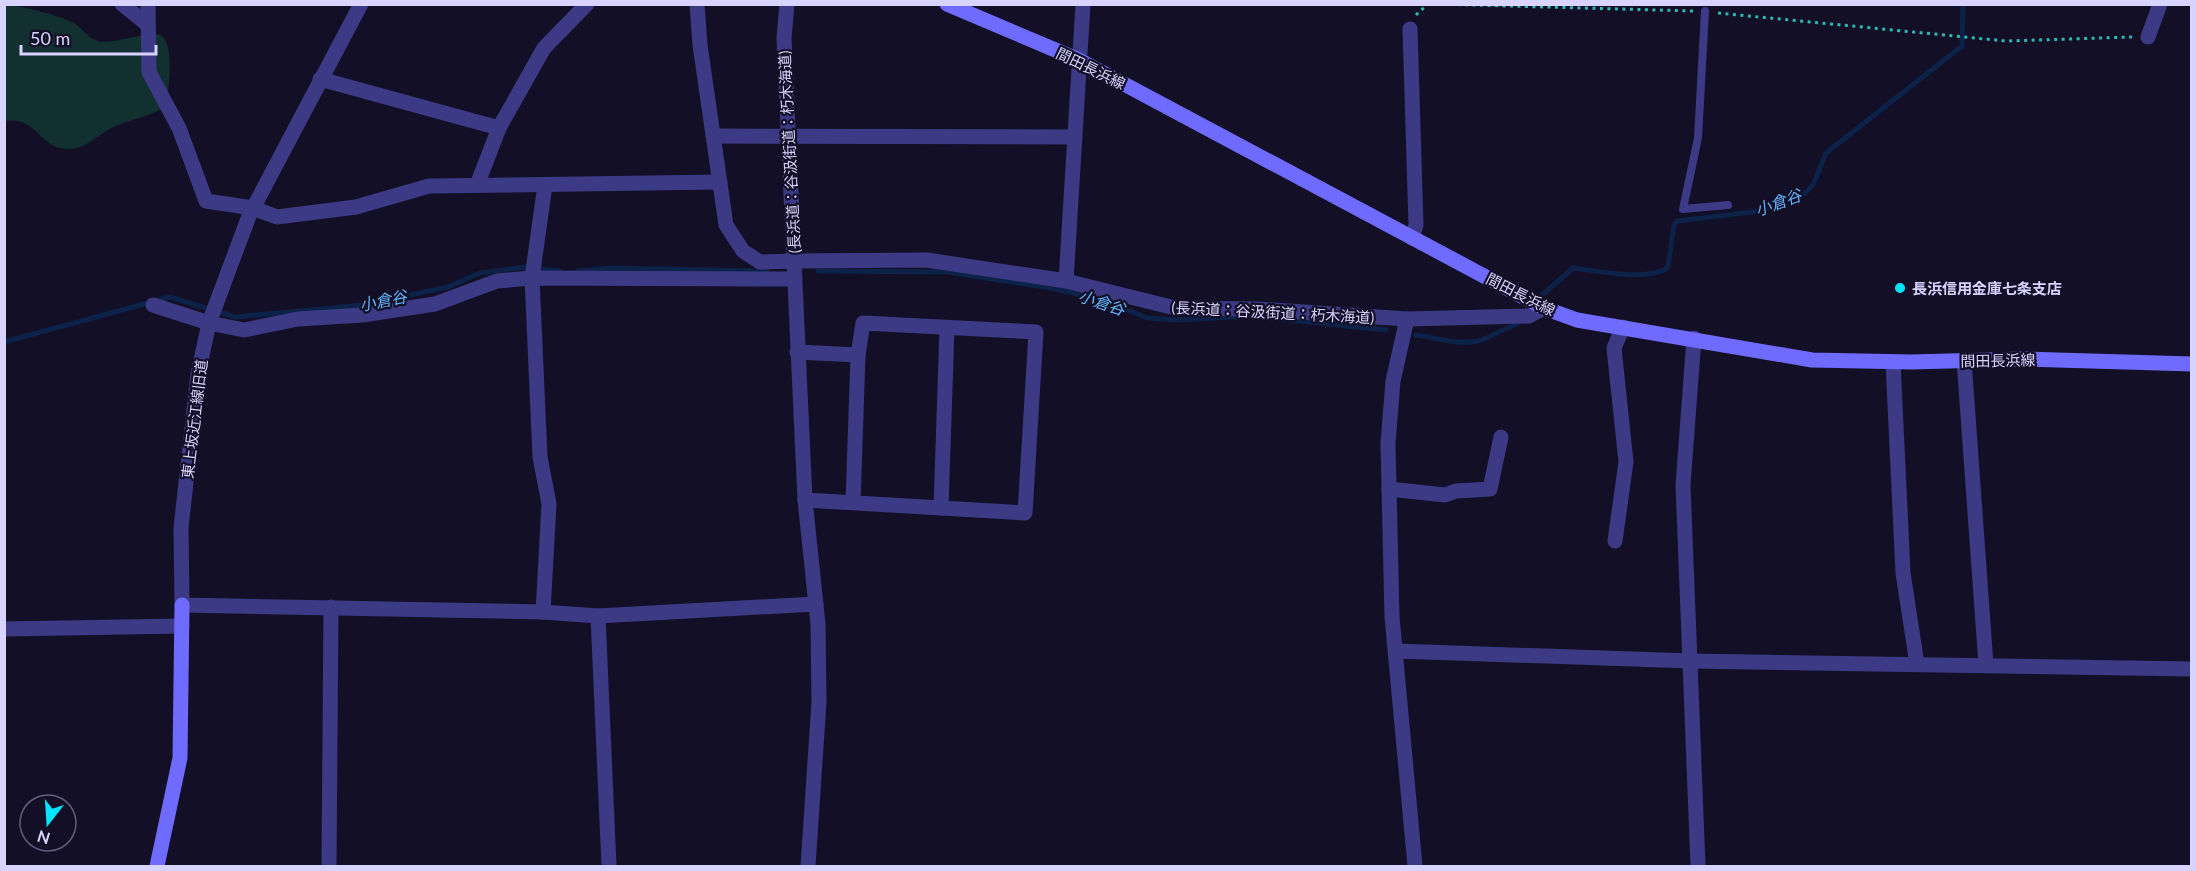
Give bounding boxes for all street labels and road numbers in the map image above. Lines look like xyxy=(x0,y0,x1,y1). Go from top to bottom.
street label: 間田長浜線 xyxy=(1053,43,1129,93)
street label: (長浜道：谷汲街道：朽木海道) xyxy=(775,50,803,254)
street label: 間田長浜線 xyxy=(1483,269,1559,319)
street label: (長浜道：谷汲街道：朽木海道) xyxy=(1171,298,1375,326)
street label: 間田長浜線 xyxy=(1960,350,2036,370)
street label: 東上坂近江線旧道 xyxy=(178,358,210,480)

